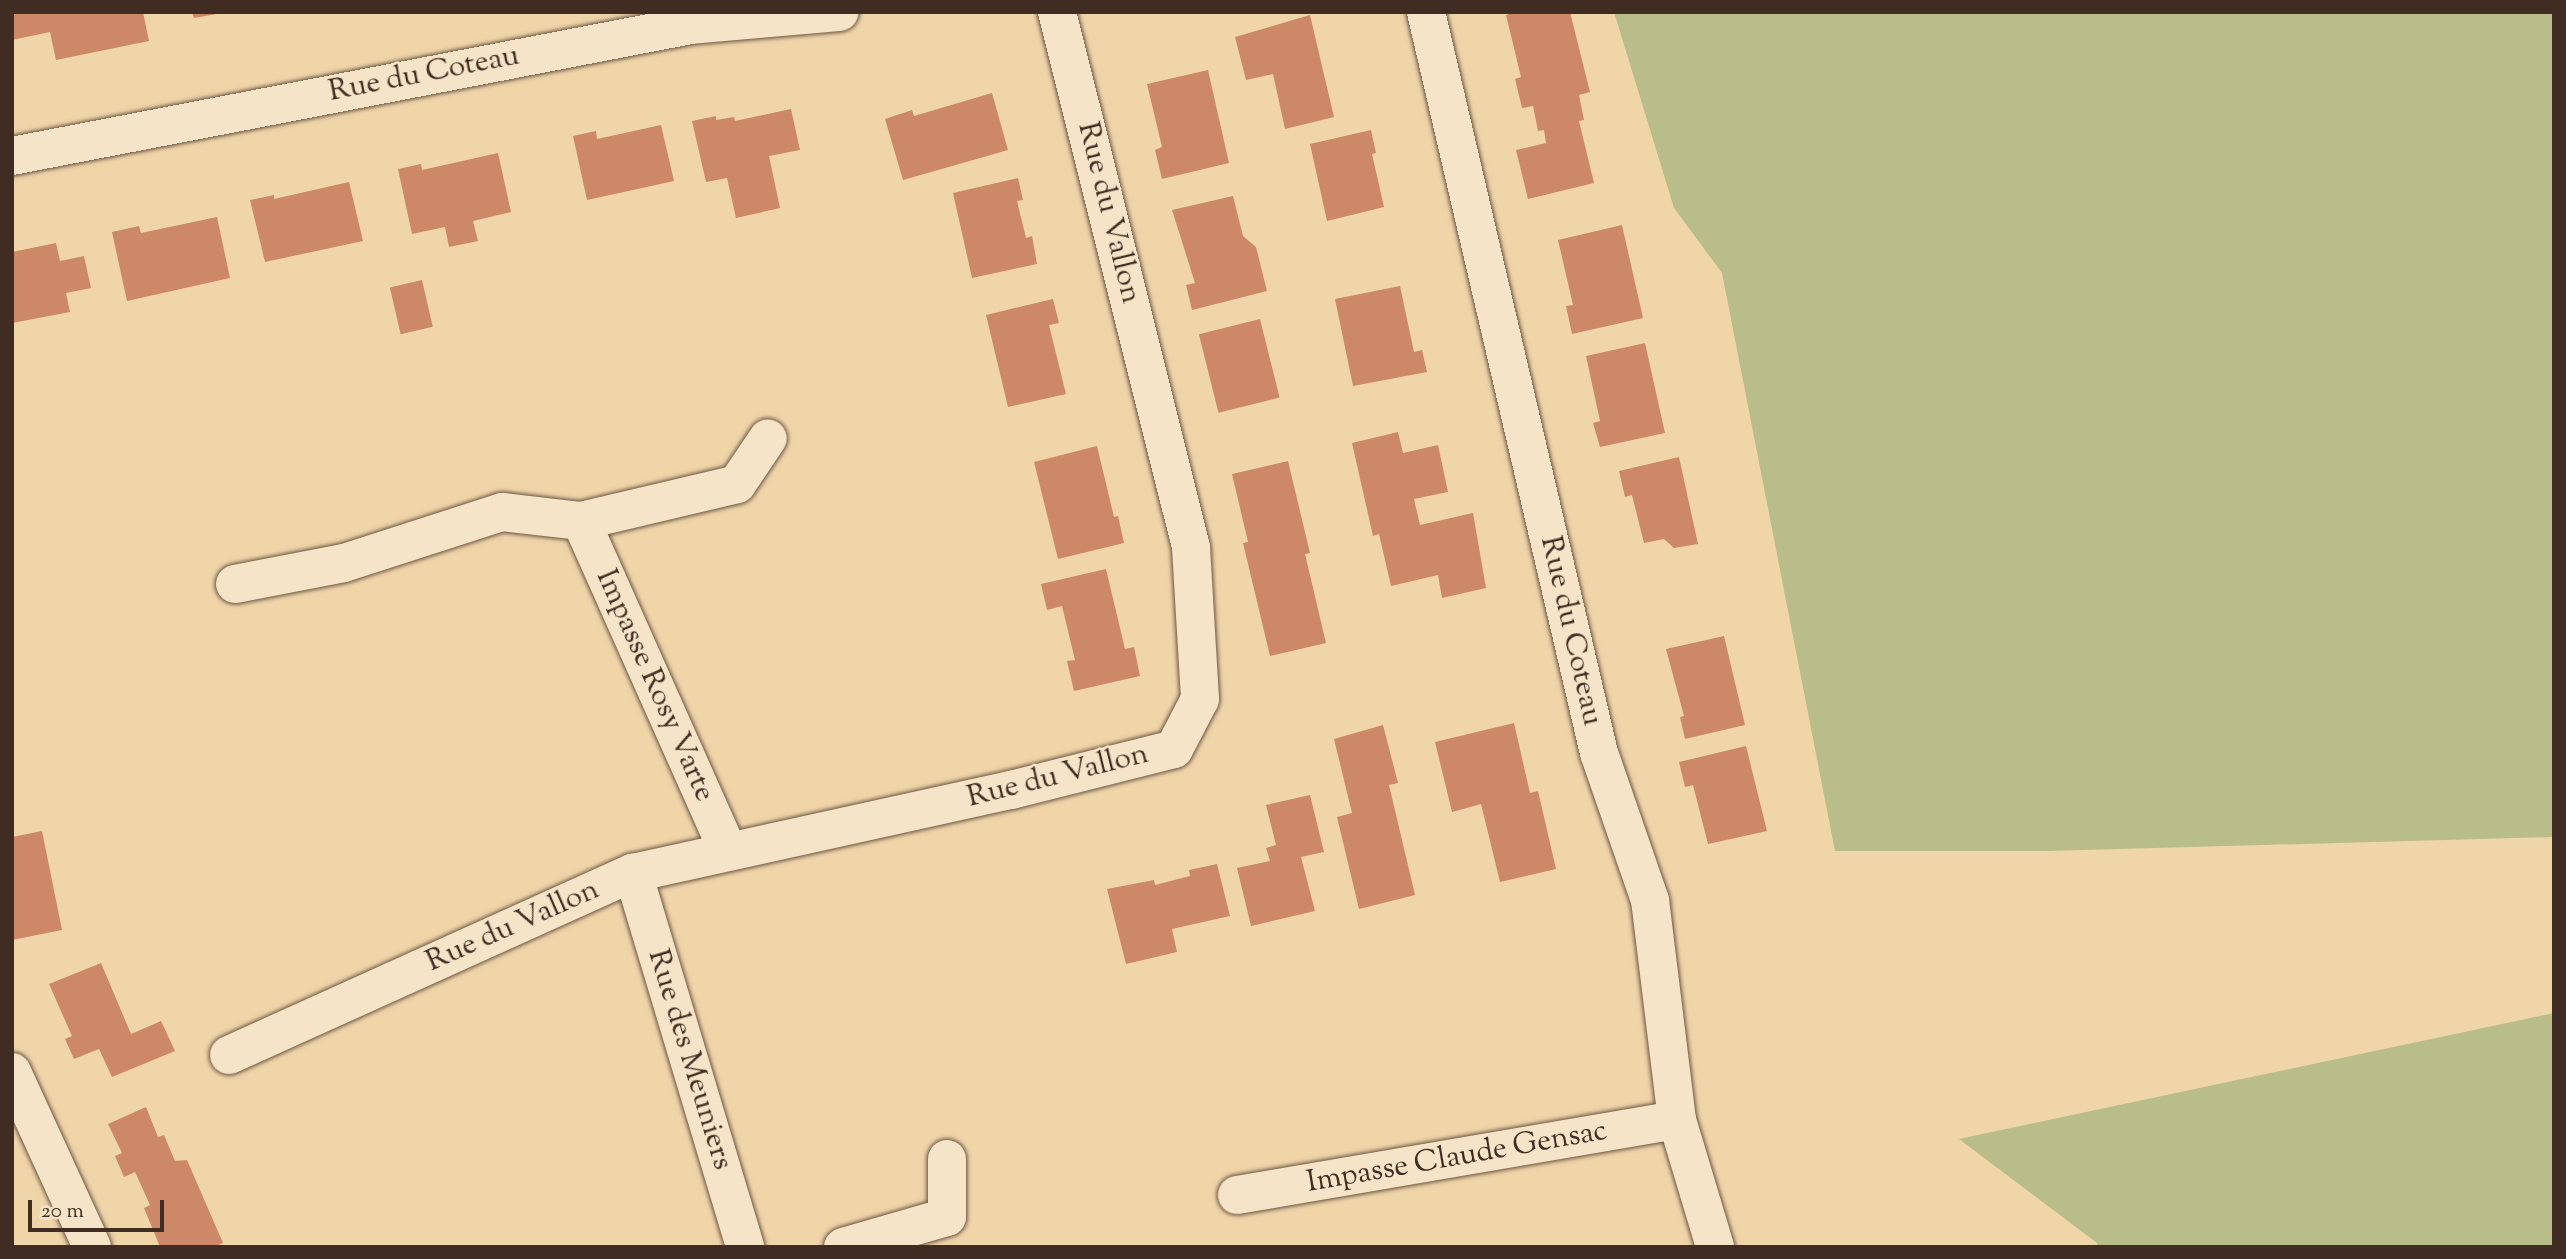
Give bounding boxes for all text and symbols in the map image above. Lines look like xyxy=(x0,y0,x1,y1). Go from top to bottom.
street label: Rue du Coteau xyxy=(326,39,522,111)
street label: Rue du Vallon xyxy=(1068,119,1148,307)
street label: Rue du Coteau xyxy=(1531,533,1609,729)
street label: Impasse Rosy Varte xyxy=(587,564,721,808)
street label: Rue du Vallon xyxy=(964,737,1152,817)
street label: Rue du Vallon xyxy=(421,873,605,981)
street label: Rue des Meuniers xyxy=(638,945,740,1175)
street label: Impasse Claude Gensac xyxy=(1304,1114,1610,1202)
scale bar xyxy=(32,1186,168,1230)
text: 20 m xyxy=(41,1197,84,1227)

